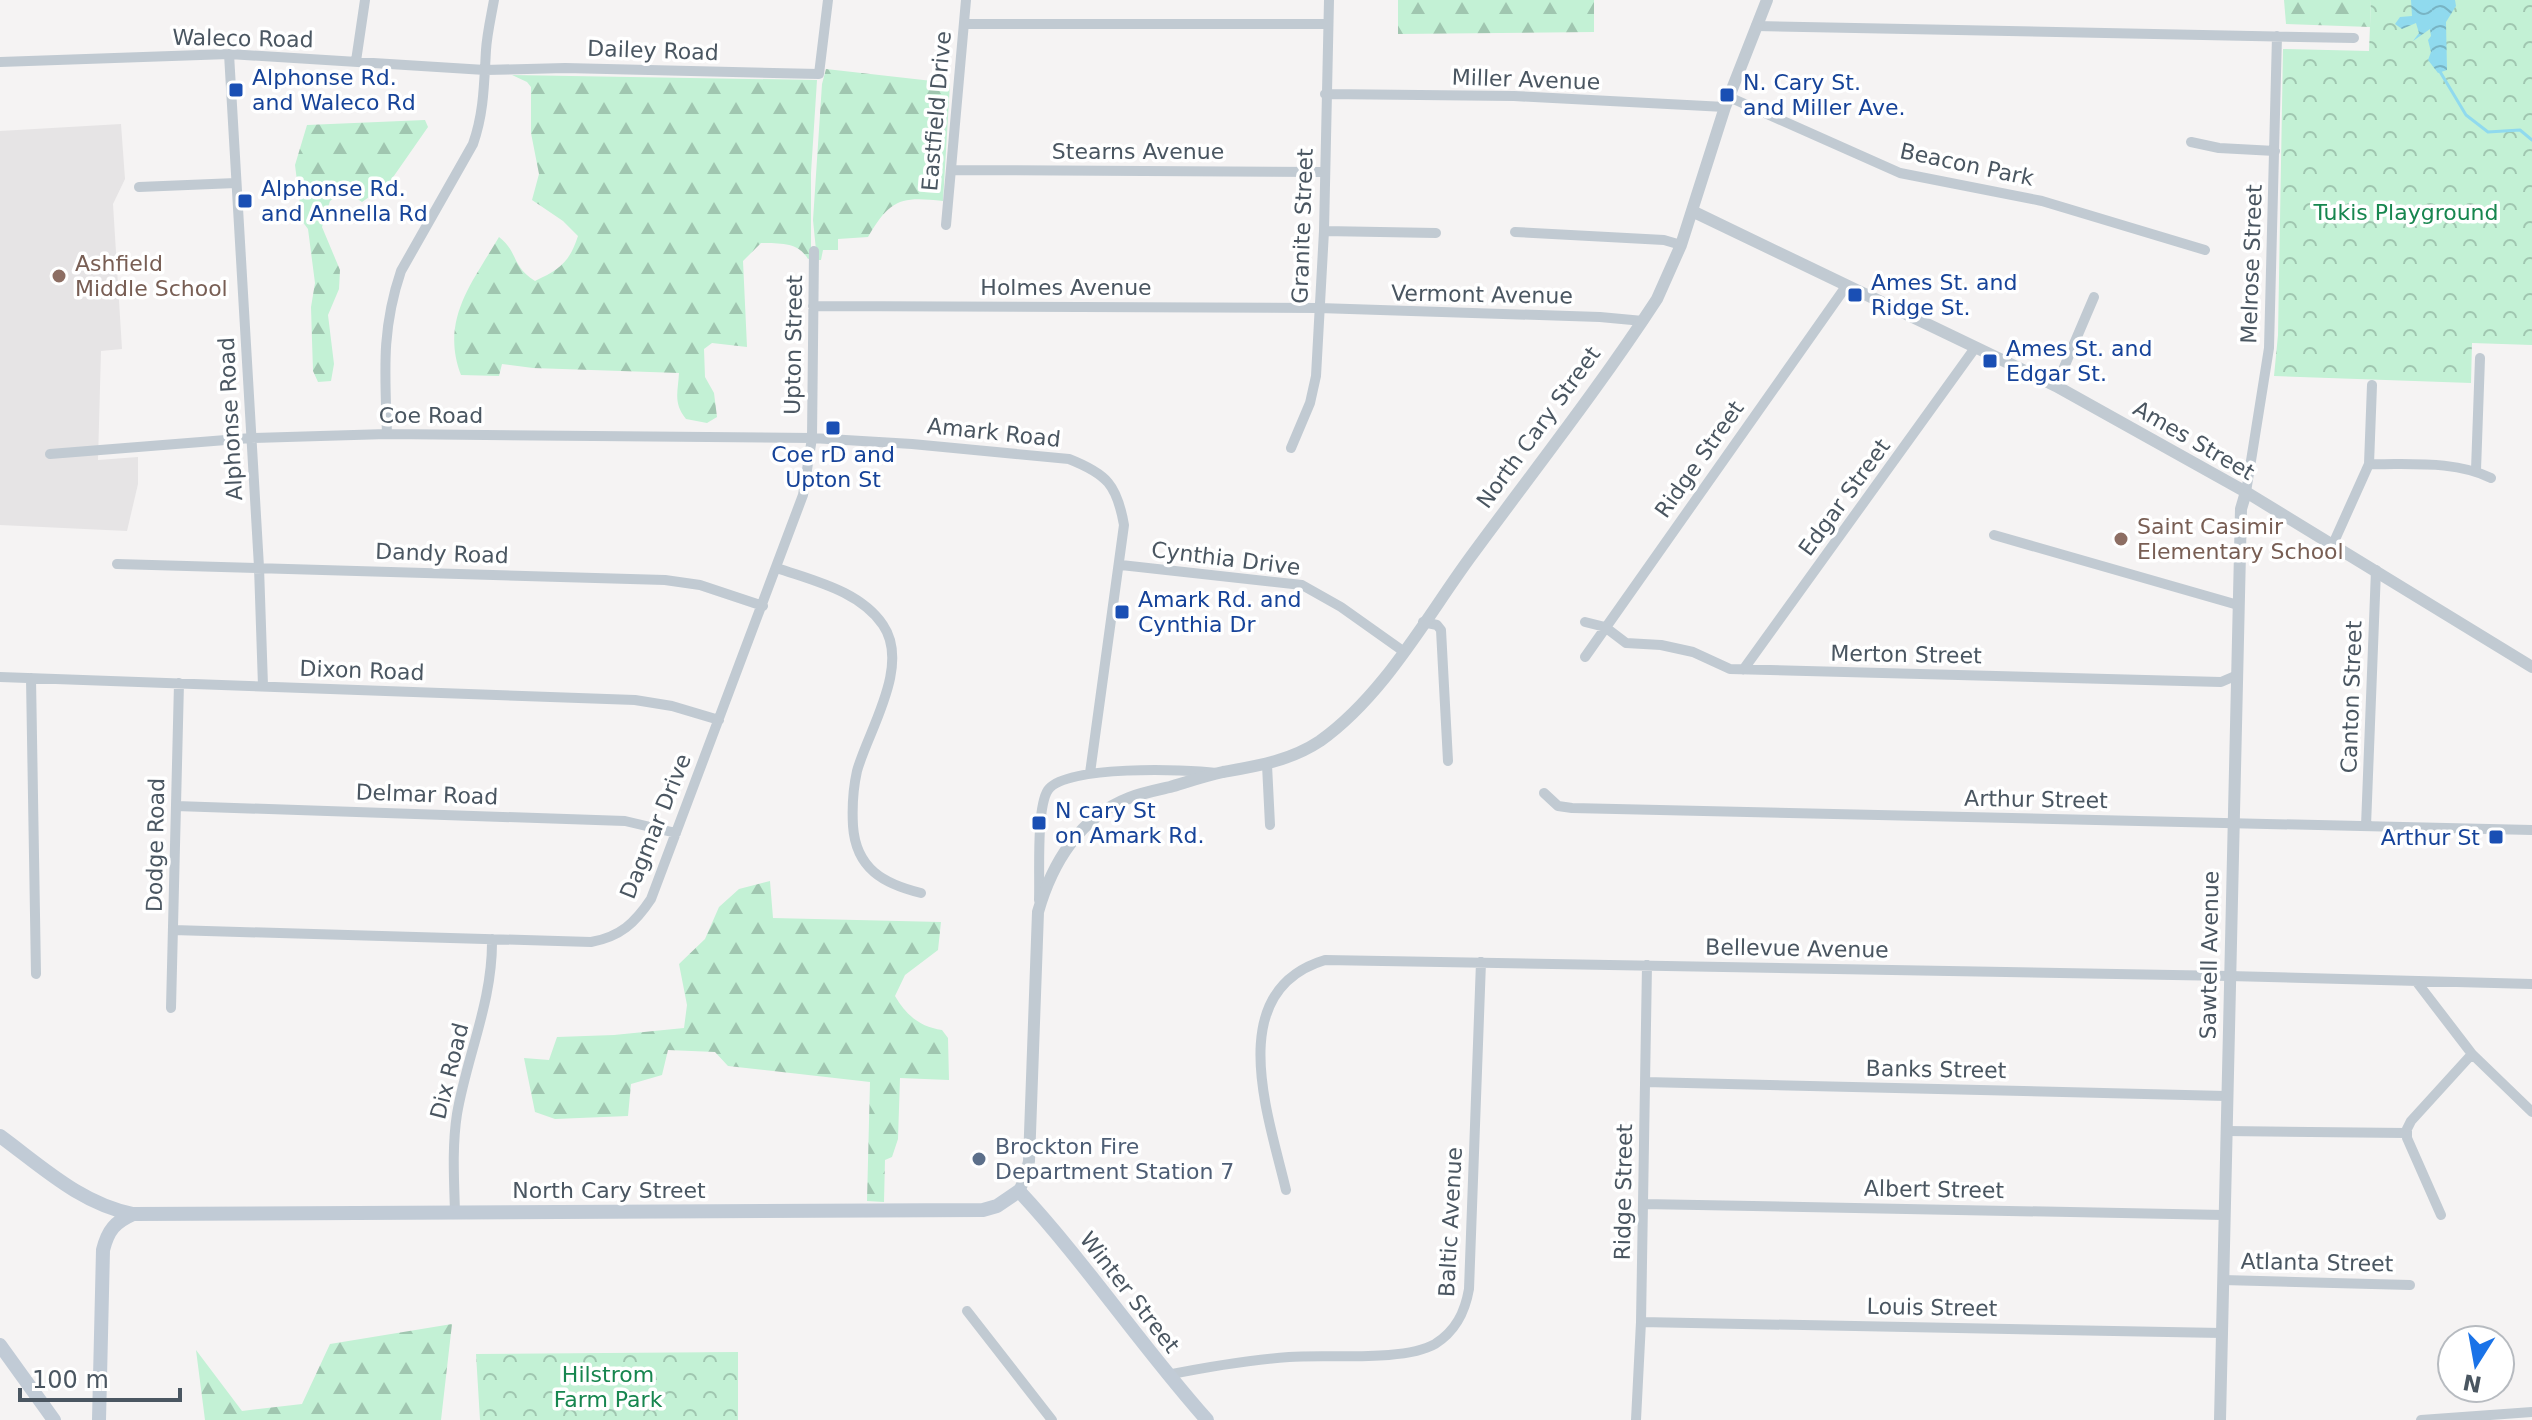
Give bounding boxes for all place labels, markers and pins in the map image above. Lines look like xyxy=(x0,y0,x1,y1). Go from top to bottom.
place label: Alphonse Rd. and Waleco Rd xyxy=(252,65,416,115)
place label: N. Cary St. and Miller Ave. xyxy=(1743,70,1906,120)
marker: Alphonse Rd. and Waleco Rd xyxy=(227,81,245,99)
marker: N. Cary St. and Miller Ave. xyxy=(1718,86,1736,104)
place label: Alphonse Rd. and Annella Rd xyxy=(261,176,428,226)
marker: Alphonse Rd. and Annella Rd xyxy=(236,192,254,210)
place label: Ashfield Middle School xyxy=(75,251,228,301)
marker: Ashfield Middle School xyxy=(50,267,68,285)
place label: Ames St. and Ridge St. xyxy=(1871,270,2017,320)
marker: Ames St. and Ridge St. xyxy=(1846,286,1864,304)
place label: Ames St. and Edgar St. xyxy=(2006,336,2152,386)
marker: Ames St. and Edgar St. xyxy=(1981,352,1999,370)
marker: Coe rD and Upton St xyxy=(824,419,842,437)
place label: Coe rD and Upton St xyxy=(771,442,895,492)
place label: Saint Casimir Elementary School xyxy=(2137,514,2344,564)
marker: Saint Casimir Elementary School xyxy=(2112,530,2130,548)
place label: Amark Rd. and Cynthia Dr xyxy=(1138,587,1301,637)
marker: Amark Rd. and Cynthia Dr xyxy=(1113,603,1131,621)
place label: N cary St on Amark Rd. xyxy=(1055,798,1204,848)
marker: N cary St on Amark Rd. xyxy=(1030,814,1048,832)
place label: Arthur St xyxy=(2381,825,2480,850)
marker: Arthur St xyxy=(2487,828,2505,846)
place label: Brockton Fire Department Station 7 xyxy=(995,1134,1234,1184)
marker: Brockton Fire Department Station 7 xyxy=(970,1150,988,1168)

